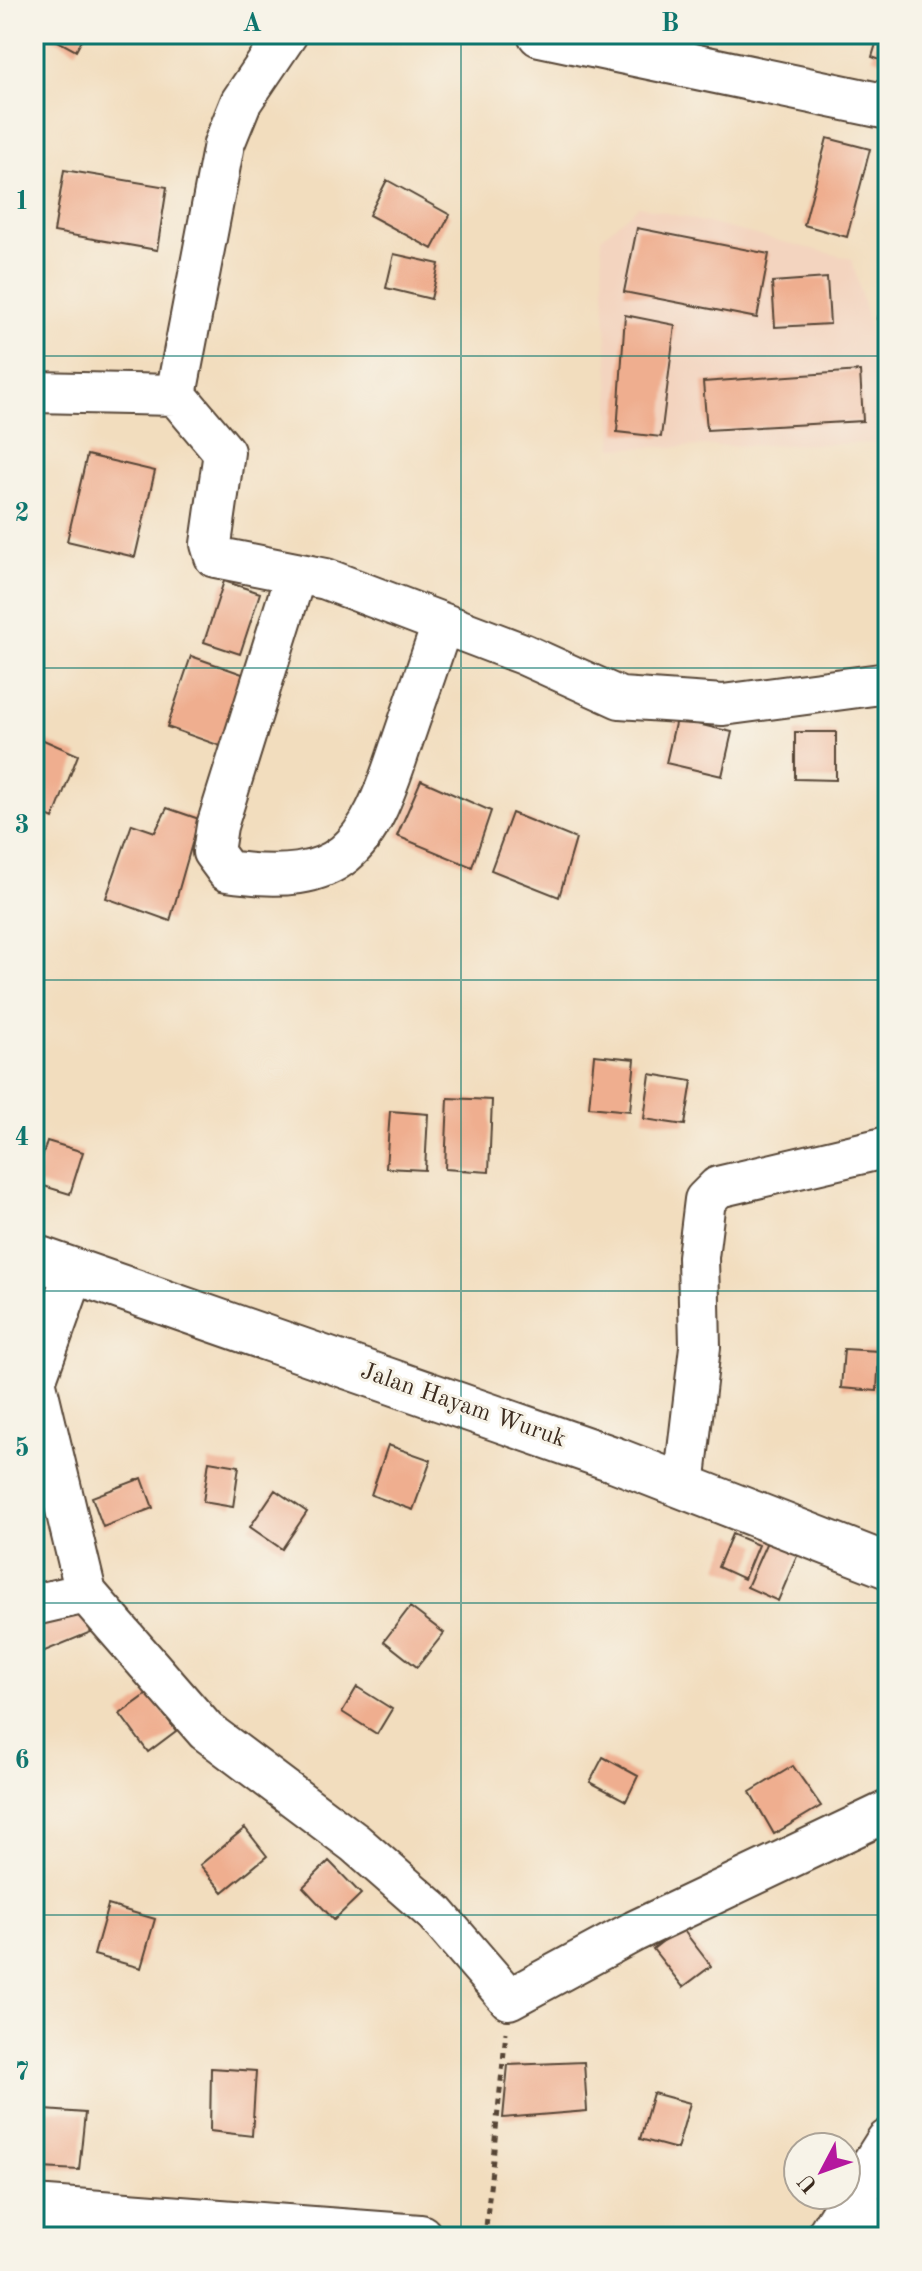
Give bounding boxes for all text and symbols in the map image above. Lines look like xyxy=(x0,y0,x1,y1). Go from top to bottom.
text: A xyxy=(242,11,262,37)
text: B xyxy=(661,11,679,37)
text: 1 xyxy=(14,189,30,215)
text: 2 xyxy=(14,501,30,527)
text: 3 xyxy=(14,813,30,839)
text: 4 xyxy=(14,1125,30,1151)
street label: Jalan Hayam Wuruk xyxy=(357,1360,569,1452)
text: 5 xyxy=(14,1436,30,1462)
text: 6 xyxy=(14,1748,30,1774)
text: 7 xyxy=(14,2060,30,2086)
north arrow xyxy=(782,2131,862,2211)
text: U xyxy=(794,2169,822,2197)

